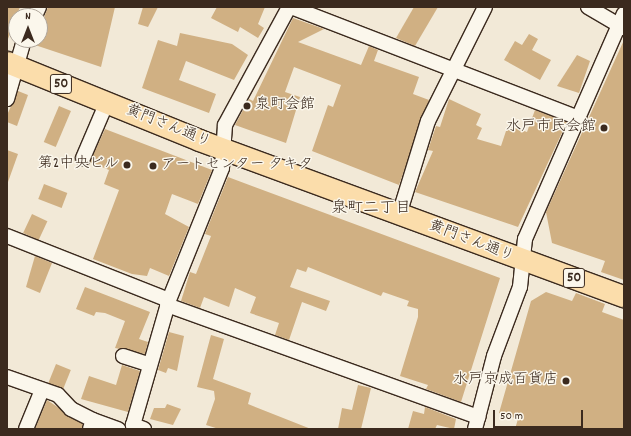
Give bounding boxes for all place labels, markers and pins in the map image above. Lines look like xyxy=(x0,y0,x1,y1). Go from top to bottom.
place label: 泉町会館 xyxy=(255,97,315,115)
marker: 泉町会館 xyxy=(242,101,252,111)
place label: 水戸市民会館 xyxy=(506,119,596,137)
marker: 水戸市民会館 xyxy=(599,123,609,133)
place label: 第2中央ビル xyxy=(37,156,119,174)
place label: アートセンター タキタ xyxy=(161,157,314,175)
marker: 第2中央ビル xyxy=(122,160,132,170)
marker: アートセンター タキタ xyxy=(148,161,158,171)
place label: 水戸京成百貨店 xyxy=(453,372,558,390)
marker: 水戸京成百貨店 xyxy=(561,376,571,386)

